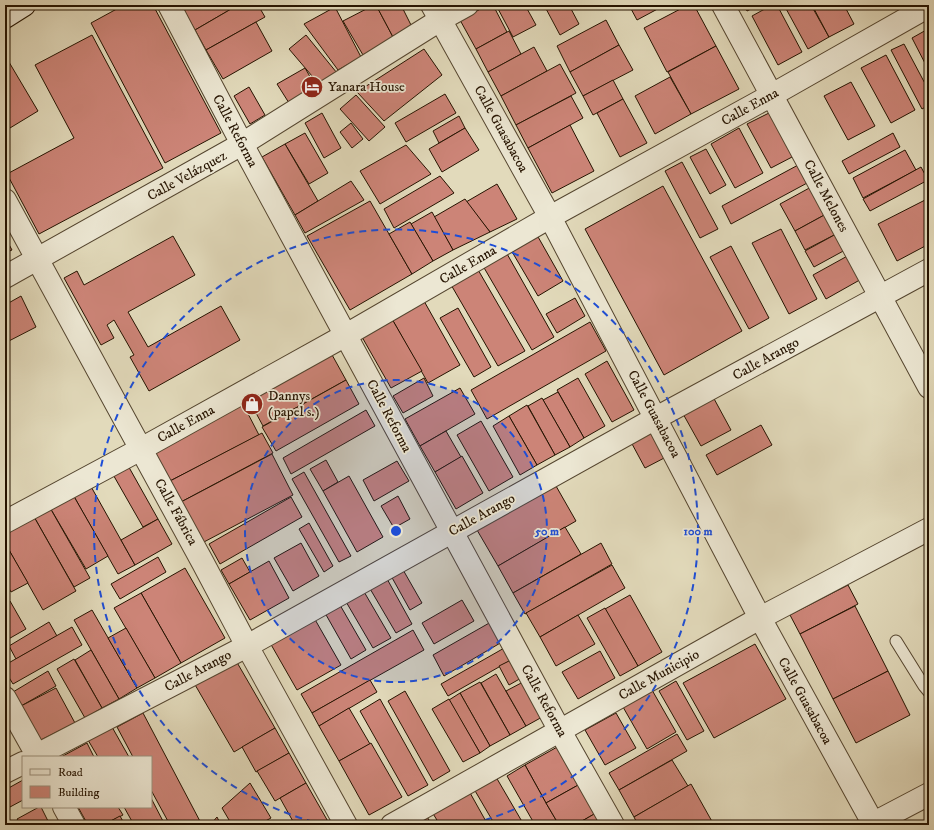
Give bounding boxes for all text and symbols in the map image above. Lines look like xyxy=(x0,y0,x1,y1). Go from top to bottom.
hotel icon: Yanara House xyxy=(299,74,325,100)
place label: Yanara House xyxy=(328,78,405,96)
street label: Calle Guasabacoa xyxy=(470,82,532,176)
street label: Calle Enna xyxy=(718,84,782,130)
street label: Calle Reforma xyxy=(208,91,262,171)
street label: Calle Velázquez xyxy=(144,147,230,205)
street label: Calle Melones xyxy=(799,157,853,236)
street label: Calle Enna xyxy=(436,241,500,289)
street label: Calle Arango xyxy=(730,333,803,385)
street label: Calle Guasabacoa xyxy=(623,367,685,461)
street label: Calle Reforma xyxy=(362,376,416,456)
place label: Dannys (papel s.) xyxy=(268,387,320,421)
shop icon: Dannys (papel s.) xyxy=(239,391,265,417)
street label: Calle Enna xyxy=(154,401,218,447)
street label: Calle Fábrica xyxy=(150,475,202,549)
street label: Calle Arango xyxy=(446,489,519,541)
centre of rings xyxy=(389,524,403,538)
text: 50 m xyxy=(534,524,559,539)
text: 100 m xyxy=(684,524,712,539)
street label: Calle Municipio xyxy=(615,645,703,705)
street label: Calle Arango xyxy=(161,646,235,696)
street label: Calle Guasabacoa xyxy=(774,654,836,748)
street label: Calle Reforma xyxy=(517,662,571,741)
legend xyxy=(22,756,152,808)
text: Road xyxy=(58,765,83,780)
text: Building xyxy=(58,785,99,800)

